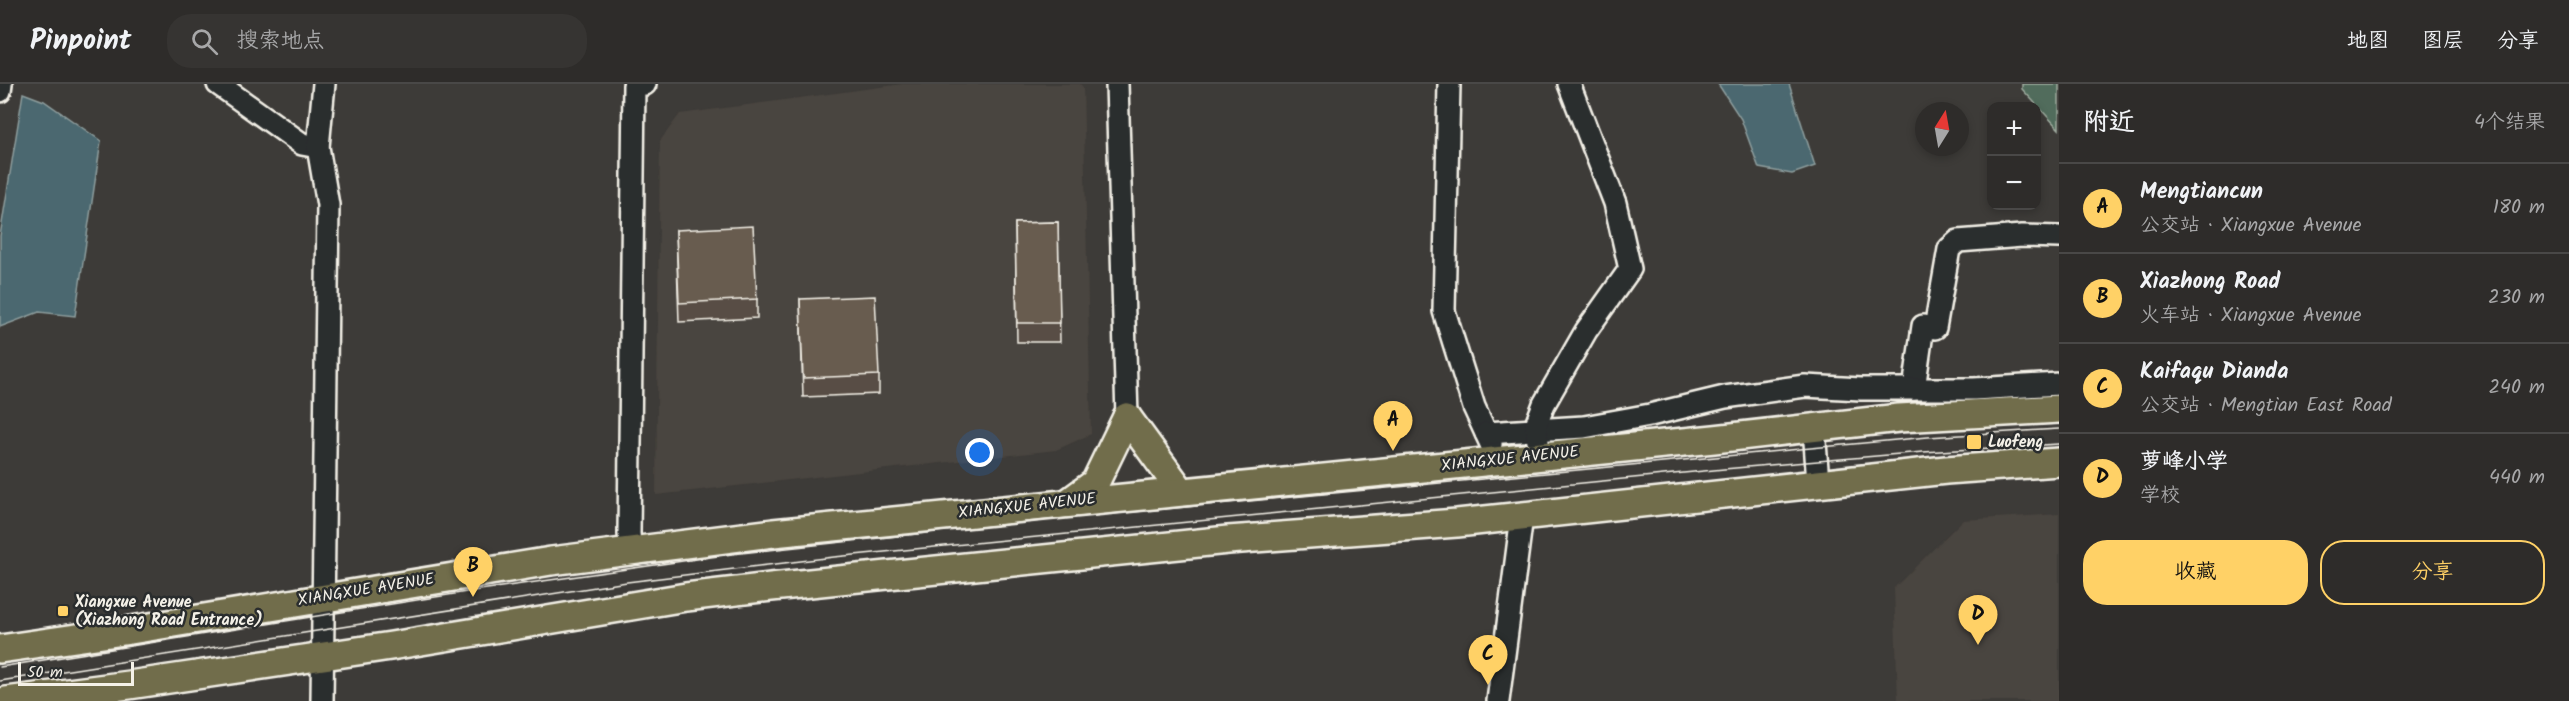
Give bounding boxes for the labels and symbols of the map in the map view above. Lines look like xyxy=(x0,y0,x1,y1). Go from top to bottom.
north arrow xyxy=(1915,102,1969,156)
pin: A xyxy=(1374,402,1412,451)
place label: Luofeng xyxy=(1988,430,2043,455)
marker: Luofeng xyxy=(1965,433,1983,451)
your location xyxy=(965,438,994,467)
street label: XIANGXUE AVENUE xyxy=(1440,439,1581,479)
street label: XIANGXUE AVENUE xyxy=(957,486,1098,526)
pin: B xyxy=(454,548,492,597)
street label: XIANGXUE AVENUE xyxy=(296,567,437,613)
place label: Xiangxue Avenue (Xiazhong Road Entrance) xyxy=(74,590,263,633)
pin: D xyxy=(1958,596,1998,645)
marker: Xiangxue Avenue (Xiazhong Road Entrance) xyxy=(56,604,70,618)
pin: C xyxy=(1468,636,1508,685)
scale bar xyxy=(18,659,134,686)

